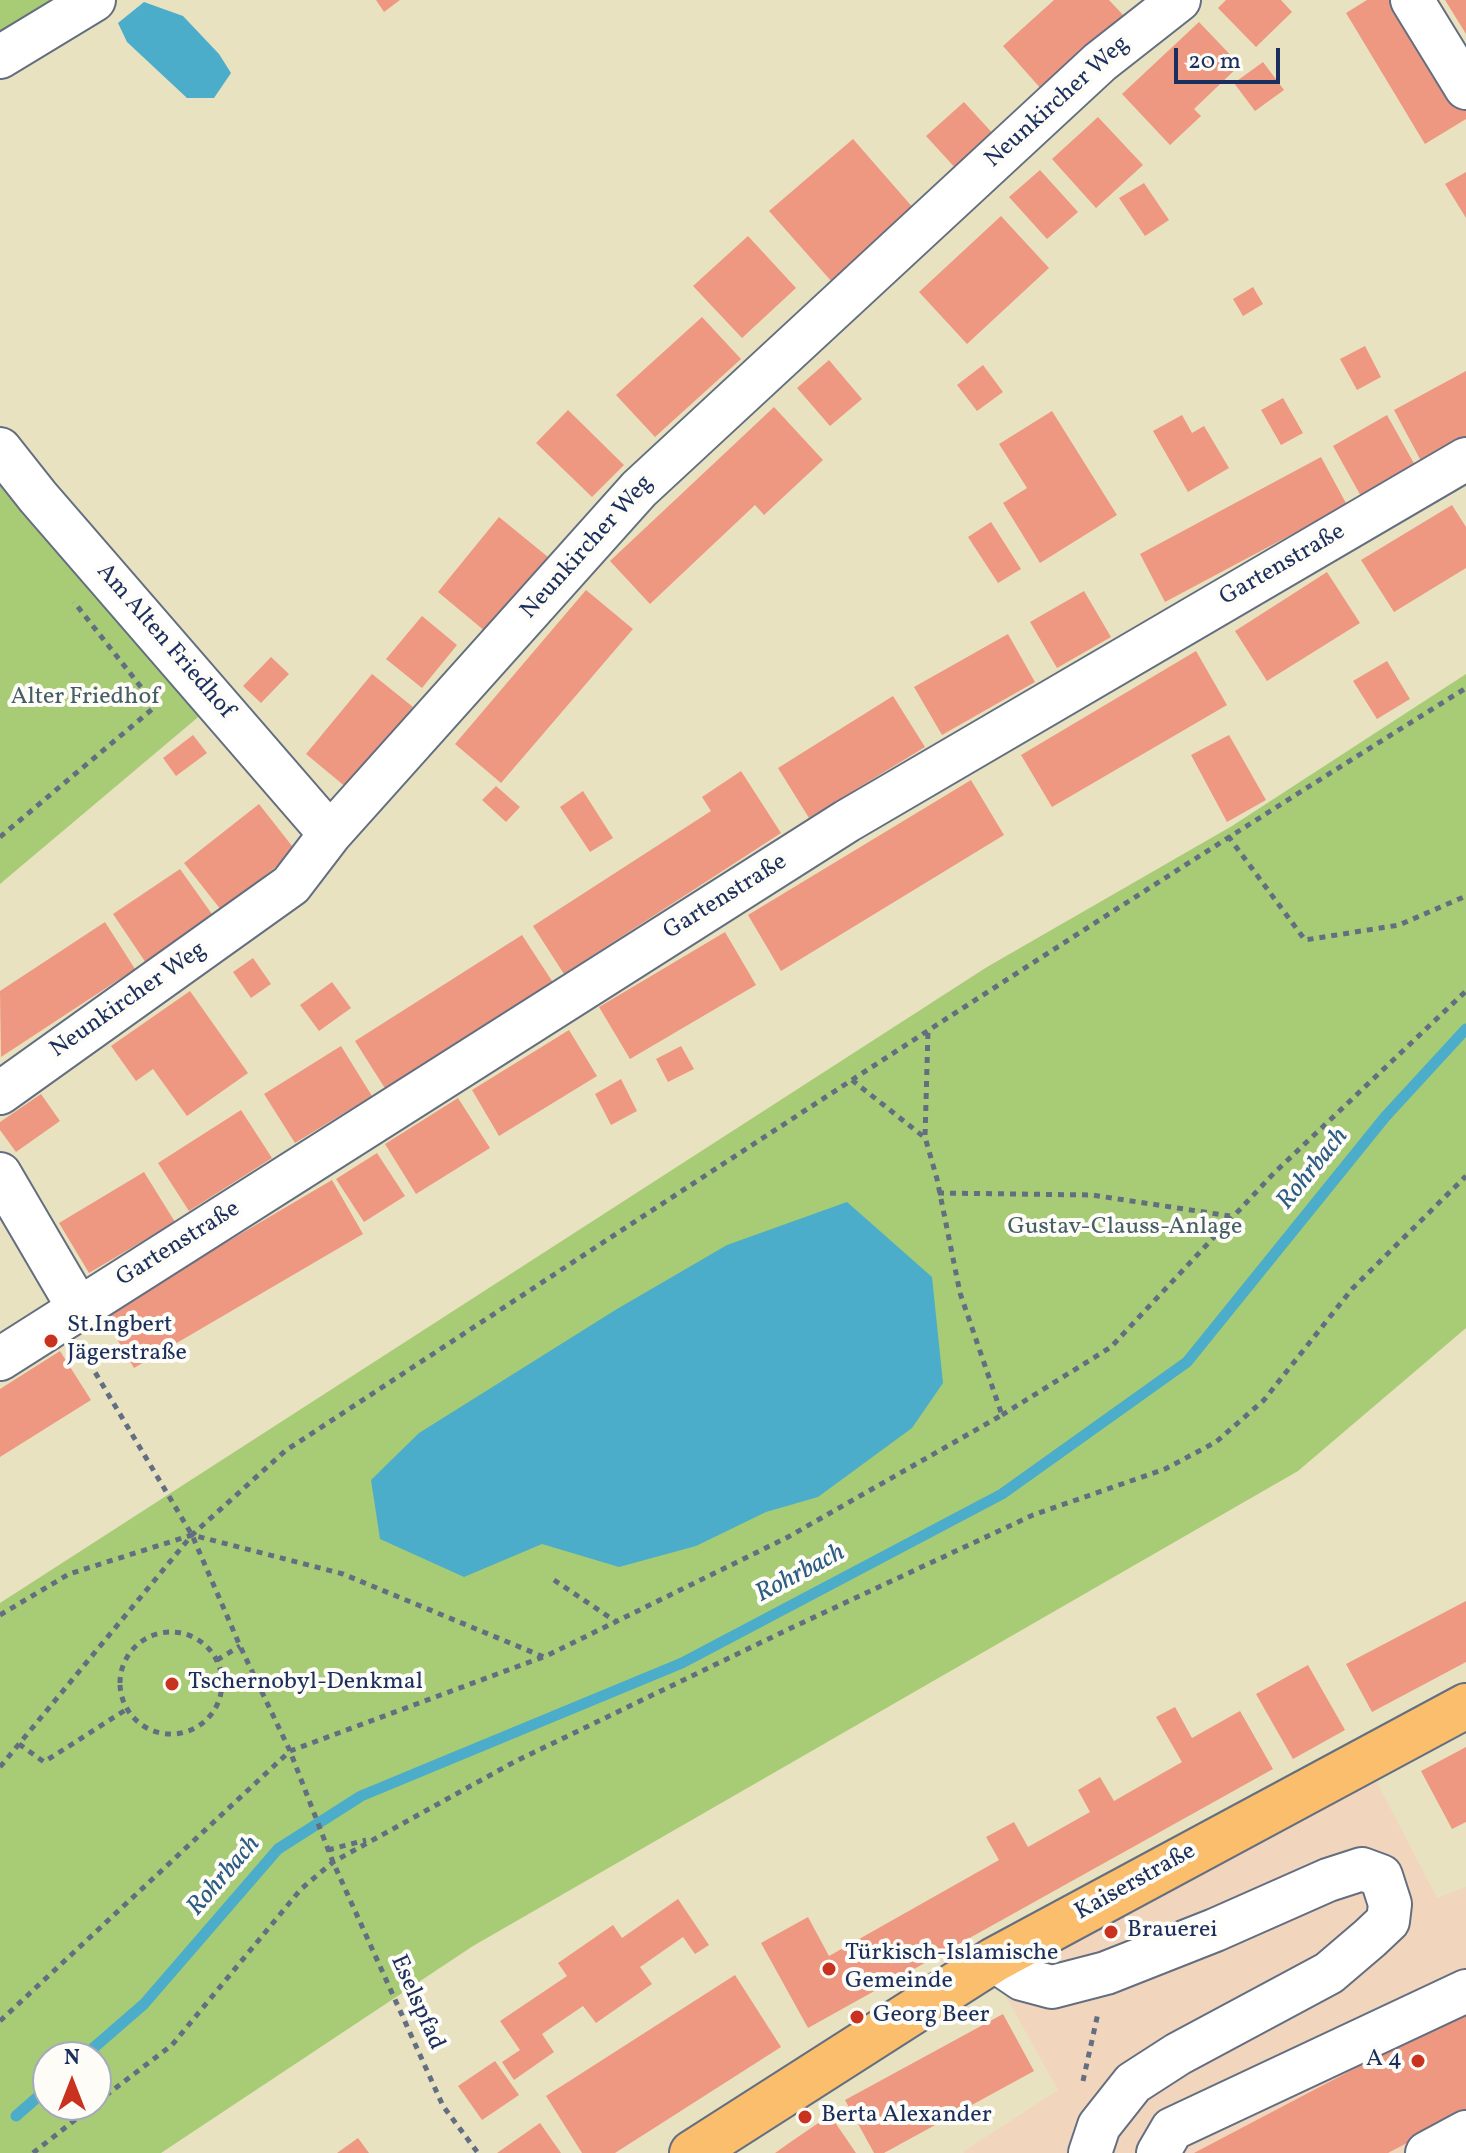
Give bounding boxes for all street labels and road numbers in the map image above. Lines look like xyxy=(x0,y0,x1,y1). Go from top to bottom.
street label: Neunkircher Weg xyxy=(980,31,1136,175)
street label: Neunkircher Weg xyxy=(516,470,660,626)
street label: Gartenstraße xyxy=(1215,519,1351,613)
street label: Am Alten Friedhof xyxy=(89,559,239,725)
street label: Gartenstraße xyxy=(659,849,793,947)
street label: Neunkircher Weg xyxy=(45,936,213,1066)
street label: Gartenstraße xyxy=(112,1196,246,1294)
street label: Kaiserstraße xyxy=(1071,1838,1201,1928)
street label: Eselspfad xyxy=(382,1951,450,2055)

